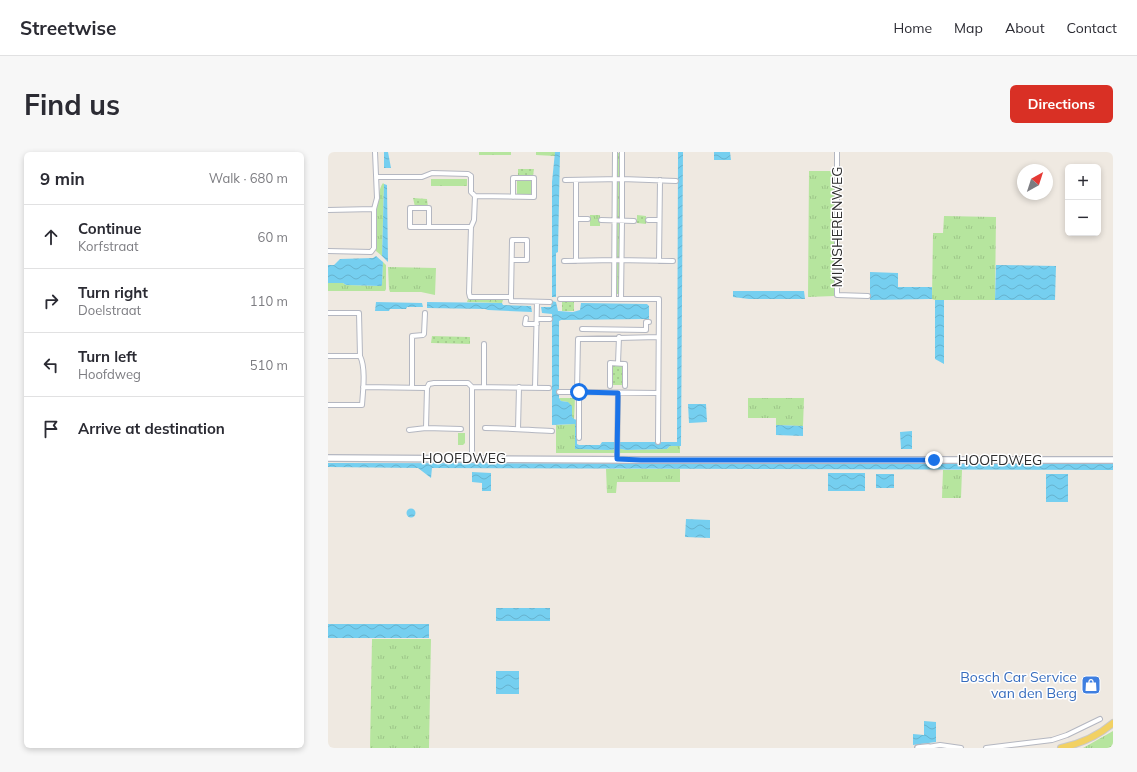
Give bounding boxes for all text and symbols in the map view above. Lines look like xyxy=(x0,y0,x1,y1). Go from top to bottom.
text: Streetwise xyxy=(20,16,116,40)
text: Home xyxy=(893,19,932,37)
text: Map xyxy=(954,19,983,37)
text: About xyxy=(1005,19,1045,37)
text: Contact xyxy=(1067,19,1117,37)
button: Directions xyxy=(1010,85,1113,123)
text: Find us xyxy=(24,87,120,122)
north arrow xyxy=(1017,164,1053,200)
map controls xyxy=(1065,164,1101,236)
button: + xyxy=(1065,164,1101,200)
street label: MIJNSHERENWEG xyxy=(828,167,846,287)
text: 9 min xyxy=(40,168,85,189)
text: Walk · 680 m xyxy=(209,170,288,186)
button: − xyxy=(1065,200,1101,236)
text: Continue xyxy=(78,219,141,238)
icon: ahead xyxy=(40,226,62,248)
text: 60 m xyxy=(258,229,288,245)
text: Korfstraat xyxy=(78,238,139,254)
text: Turn right xyxy=(78,283,148,302)
icon: right xyxy=(40,290,62,312)
text: 110 m xyxy=(250,293,288,309)
text: Doelstraat xyxy=(78,302,141,318)
text: Turn left xyxy=(78,347,137,366)
icon: left xyxy=(40,354,62,376)
text: 510 m xyxy=(250,357,288,373)
text: Hoofdweg xyxy=(78,366,141,382)
route start xyxy=(570,383,588,401)
icon: arrive xyxy=(40,418,62,440)
text: Arrive at destination xyxy=(78,419,225,438)
street label: HOOFDWEG xyxy=(422,449,506,467)
route end xyxy=(925,451,943,469)
street label: HOOFDWEG xyxy=(958,451,1042,469)
place label: Bosch Car Service van den Berg xyxy=(960,668,1077,702)
shop icon: Bosch Car Service van den Berg xyxy=(1080,674,1102,696)

